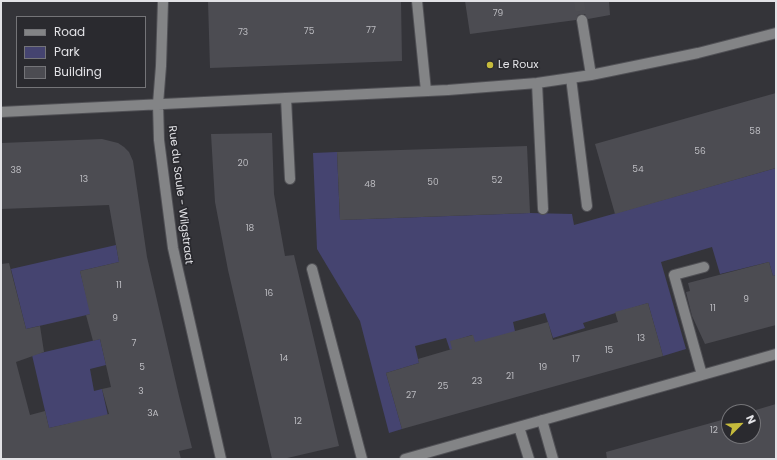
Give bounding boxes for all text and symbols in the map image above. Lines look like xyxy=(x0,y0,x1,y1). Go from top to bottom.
house number: 79 xyxy=(493,9,503,19)
legend xyxy=(16,16,146,88)
text: Road xyxy=(54,23,85,40)
house number: 77 xyxy=(366,26,376,36)
house number: 75 xyxy=(304,27,314,37)
house number: 73 xyxy=(238,28,248,38)
text: Park xyxy=(54,43,80,60)
place label: Le Roux xyxy=(498,58,539,72)
marker: Le Roux xyxy=(485,60,495,70)
text: Building xyxy=(54,63,102,80)
street label: Rue du Saule - Wilgstraat xyxy=(165,125,195,265)
house number: 58 xyxy=(749,127,761,137)
house number: 56 xyxy=(694,147,706,157)
house number: 20 xyxy=(238,159,248,169)
house number: 54 xyxy=(632,165,644,175)
house number: 38 xyxy=(11,166,21,176)
house number: 13 xyxy=(80,175,88,185)
house number: 52 xyxy=(492,176,502,186)
house number: 50 xyxy=(427,178,439,188)
house number: 48 xyxy=(364,180,376,190)
house number: 18 xyxy=(246,224,254,234)
house number: 11 xyxy=(116,281,122,291)
house number: 16 xyxy=(265,289,273,299)
house number: 9 xyxy=(743,295,749,305)
house number: 11 xyxy=(710,304,716,314)
house number: 9 xyxy=(112,314,118,324)
house number: 13 xyxy=(637,334,645,344)
house number: 7 xyxy=(132,339,136,349)
house number: 15 xyxy=(605,346,613,356)
house number: 14 xyxy=(280,354,288,364)
house number: 17 xyxy=(572,355,580,365)
house number: 5 xyxy=(139,363,145,373)
house number: 19 xyxy=(539,363,547,373)
house number: 21 xyxy=(506,372,514,382)
house number: 23 xyxy=(472,377,482,387)
house number: 25 xyxy=(438,382,448,392)
house number: 3 xyxy=(138,387,144,397)
house number: 27 xyxy=(406,391,416,401)
north arrow xyxy=(721,404,761,444)
house number: 3A xyxy=(147,409,159,419)
text: N xyxy=(742,412,760,427)
house number: 12 xyxy=(294,417,302,427)
house number: 12 xyxy=(710,426,718,436)

